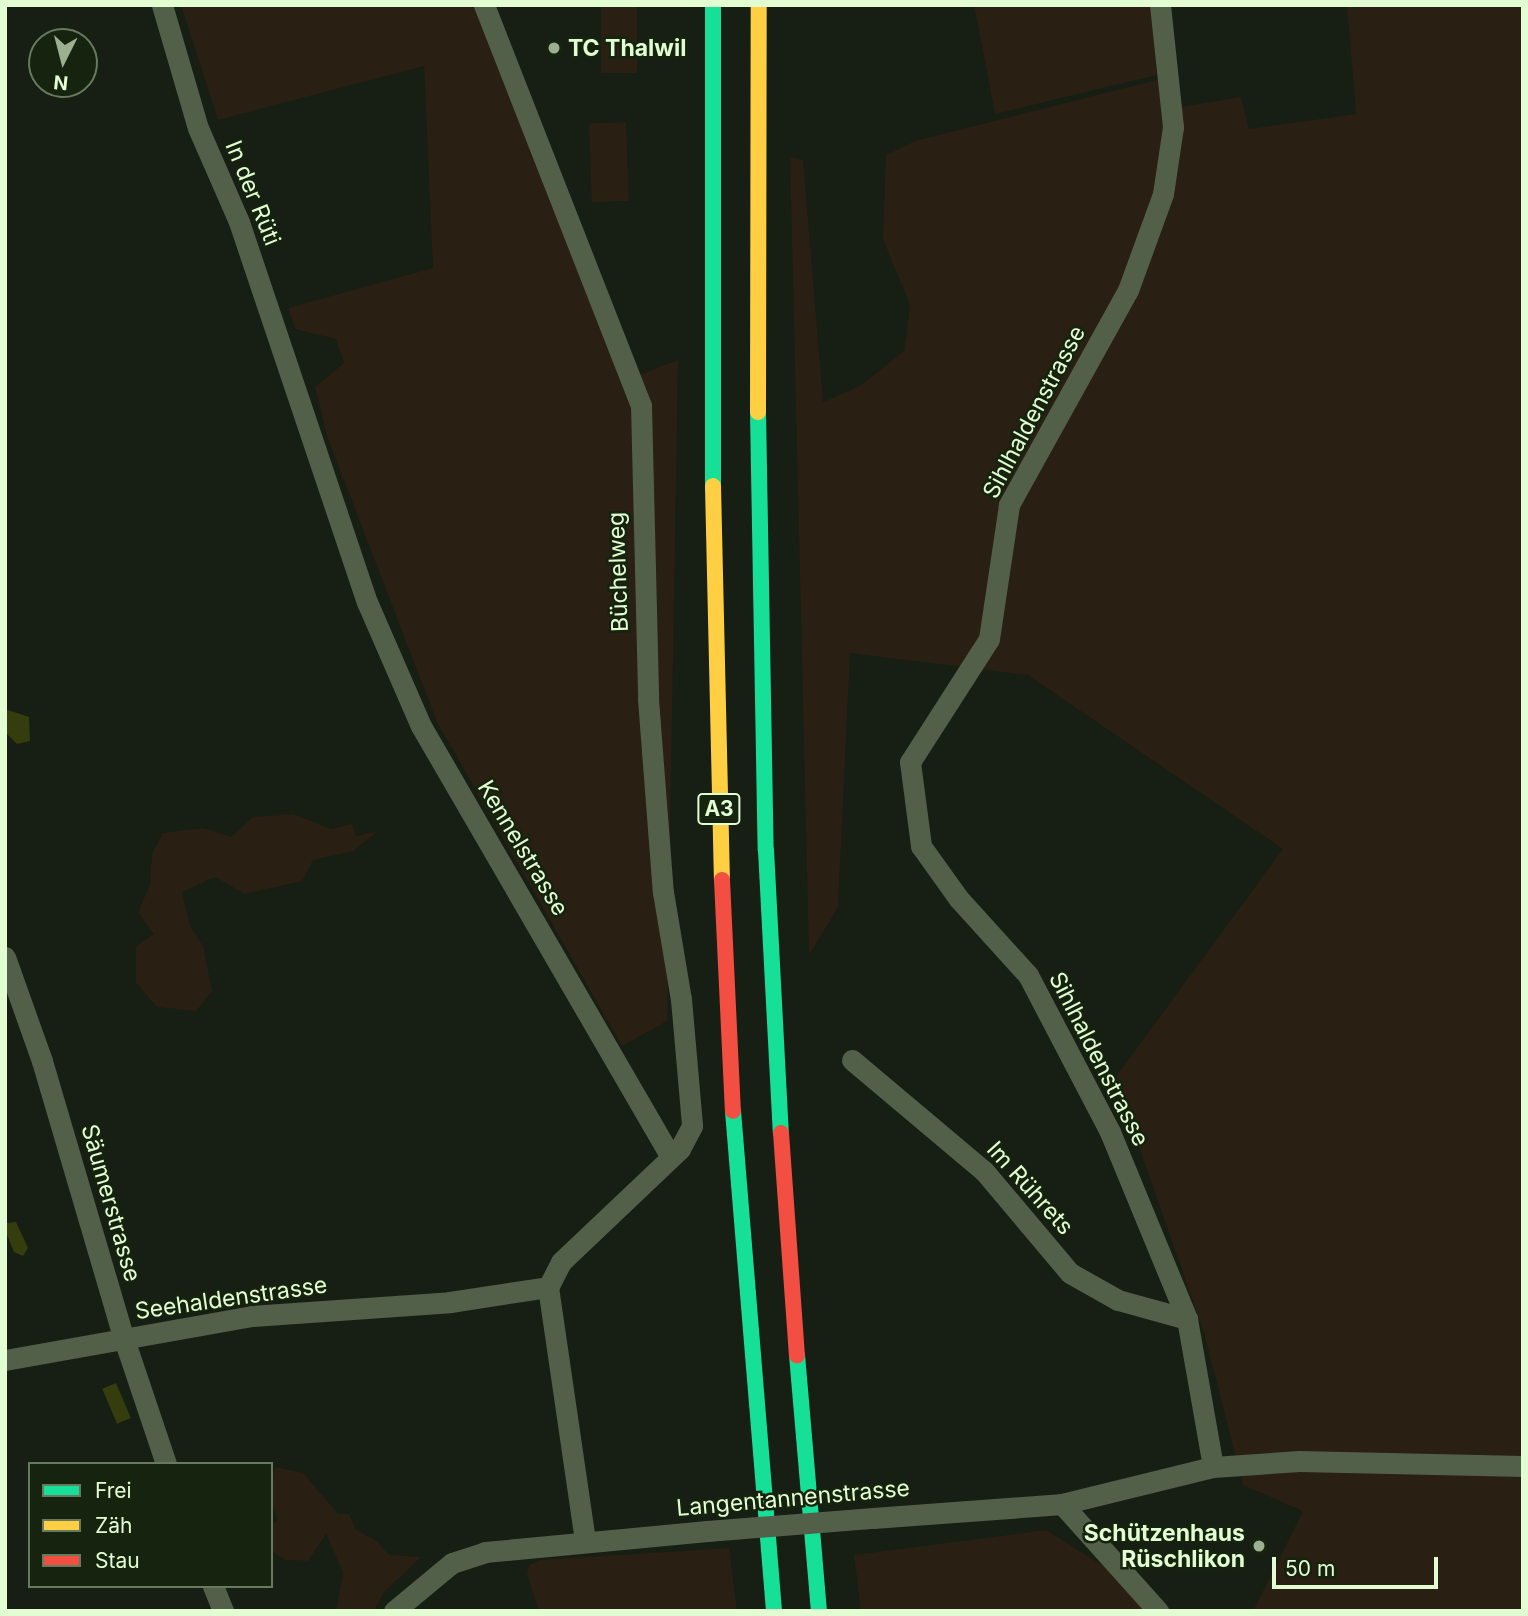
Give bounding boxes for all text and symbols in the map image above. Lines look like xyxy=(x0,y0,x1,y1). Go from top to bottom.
north arrow xyxy=(28,28,98,98)
place label: TC Thalwil xyxy=(568,34,686,62)
marker: TC Thalwil xyxy=(546,40,562,56)
text: N xyxy=(53,70,69,95)
street label: In der Rüti xyxy=(220,137,286,249)
street label: Sihlhaldenstrasse xyxy=(977,321,1091,503)
street label: Büchelweg xyxy=(602,511,634,633)
street label: Kennelstrasse xyxy=(472,775,574,921)
road number: A3 xyxy=(696,792,742,826)
street label: Sihlhaldenstrasse xyxy=(1043,967,1155,1151)
street label: Säumerstrasse xyxy=(75,1121,147,1285)
street label: Im Rührets xyxy=(981,1136,1079,1240)
street label: Seehaldenstrasse xyxy=(133,1271,329,1325)
legend xyxy=(28,1462,273,1588)
street label: Langentannenstrasse xyxy=(675,1474,911,1522)
text: Frei xyxy=(95,1478,132,1503)
text: Zäh xyxy=(95,1513,132,1538)
place label: Schützenhaus Rüschlikon xyxy=(1084,1519,1245,1573)
marker: Schützenhaus Rüschlikon xyxy=(1251,1538,1267,1554)
scale bar xyxy=(1276,1542,1442,1586)
text: Stau xyxy=(95,1548,140,1573)
text: 50 m xyxy=(1285,1556,1335,1581)

